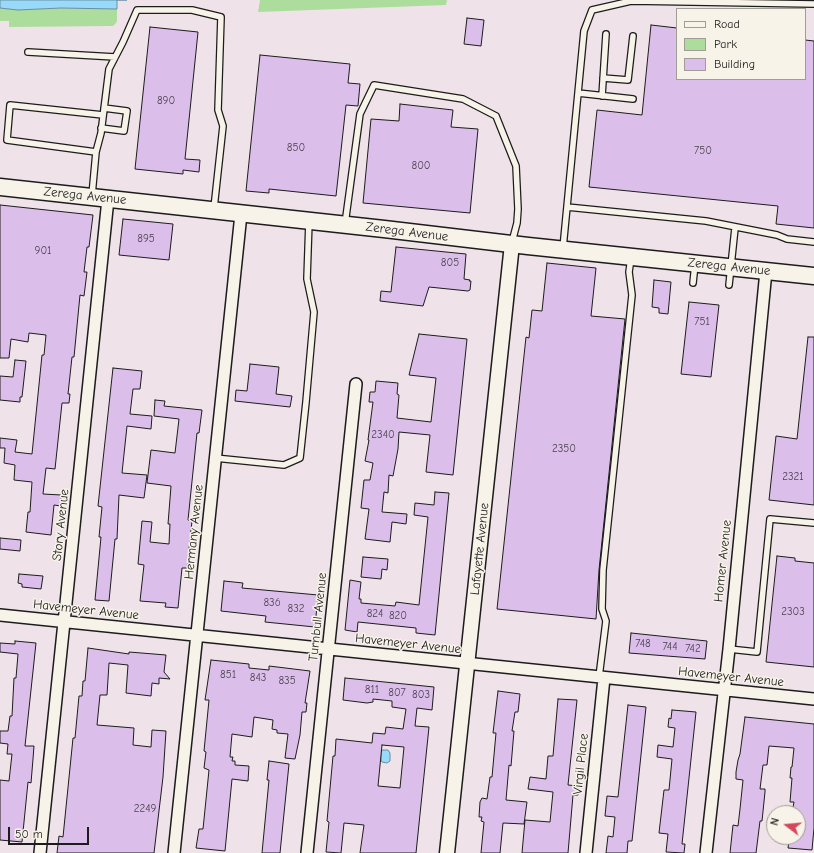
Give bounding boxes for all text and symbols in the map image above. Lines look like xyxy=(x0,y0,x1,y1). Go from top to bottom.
legend xyxy=(676,8,806,80)
text: Road xyxy=(714,17,740,31)
text: Park xyxy=(714,37,737,51)
text: Building xyxy=(714,57,755,71)
house number: 890 xyxy=(157,94,175,108)
house number: 850 xyxy=(287,141,305,155)
house number: 750 xyxy=(694,144,712,158)
house number: 800 xyxy=(411,159,431,173)
street label: Zerega Avenue xyxy=(43,184,127,208)
street label: Zerega Avenue xyxy=(365,219,449,245)
house number: 895 xyxy=(137,232,155,246)
house number: 901 xyxy=(35,244,51,258)
street label: Zerega Avenue xyxy=(687,255,771,279)
house number: 805 xyxy=(441,256,459,270)
house number: 751 xyxy=(694,315,710,329)
house number: 2340 xyxy=(371,428,395,442)
house number: 2350 xyxy=(552,442,576,456)
house number: 2321 xyxy=(782,470,804,484)
street label: Hermany Avenue xyxy=(181,484,207,580)
street label: Story Avenue xyxy=(49,488,73,562)
street label: Lafayette Avenue xyxy=(467,502,493,596)
street label: Homer Avenue xyxy=(711,519,735,603)
street label: Turnbull Avenue xyxy=(306,572,330,662)
house number: 836 xyxy=(263,596,281,610)
street label: Havemeyer Avenue xyxy=(32,597,140,623)
house number: 832 xyxy=(288,602,304,616)
house number: 2303 xyxy=(781,605,805,619)
house number: 824 xyxy=(367,607,383,621)
house number: 820 xyxy=(389,609,407,623)
street label: Havemeyer Avenue xyxy=(354,631,462,657)
house number: 748 xyxy=(635,637,651,651)
house number: 744 xyxy=(663,640,677,654)
house number: 742 xyxy=(685,642,701,656)
street label: Havemeyer Avenue xyxy=(677,664,785,690)
house number: 851 xyxy=(220,668,236,682)
house number: 843 xyxy=(250,671,266,685)
house number: 835 xyxy=(278,674,296,688)
house number: 811 xyxy=(365,683,379,697)
house number: 807 xyxy=(388,686,406,700)
house number: 803 xyxy=(412,688,430,702)
street label: Virgil Place xyxy=(570,733,592,795)
house number: 2249 xyxy=(134,802,156,816)
north arrow xyxy=(766,805,806,845)
text: N xyxy=(768,817,782,827)
scale bar xyxy=(10,819,91,845)
text: 50 m xyxy=(15,827,43,841)

